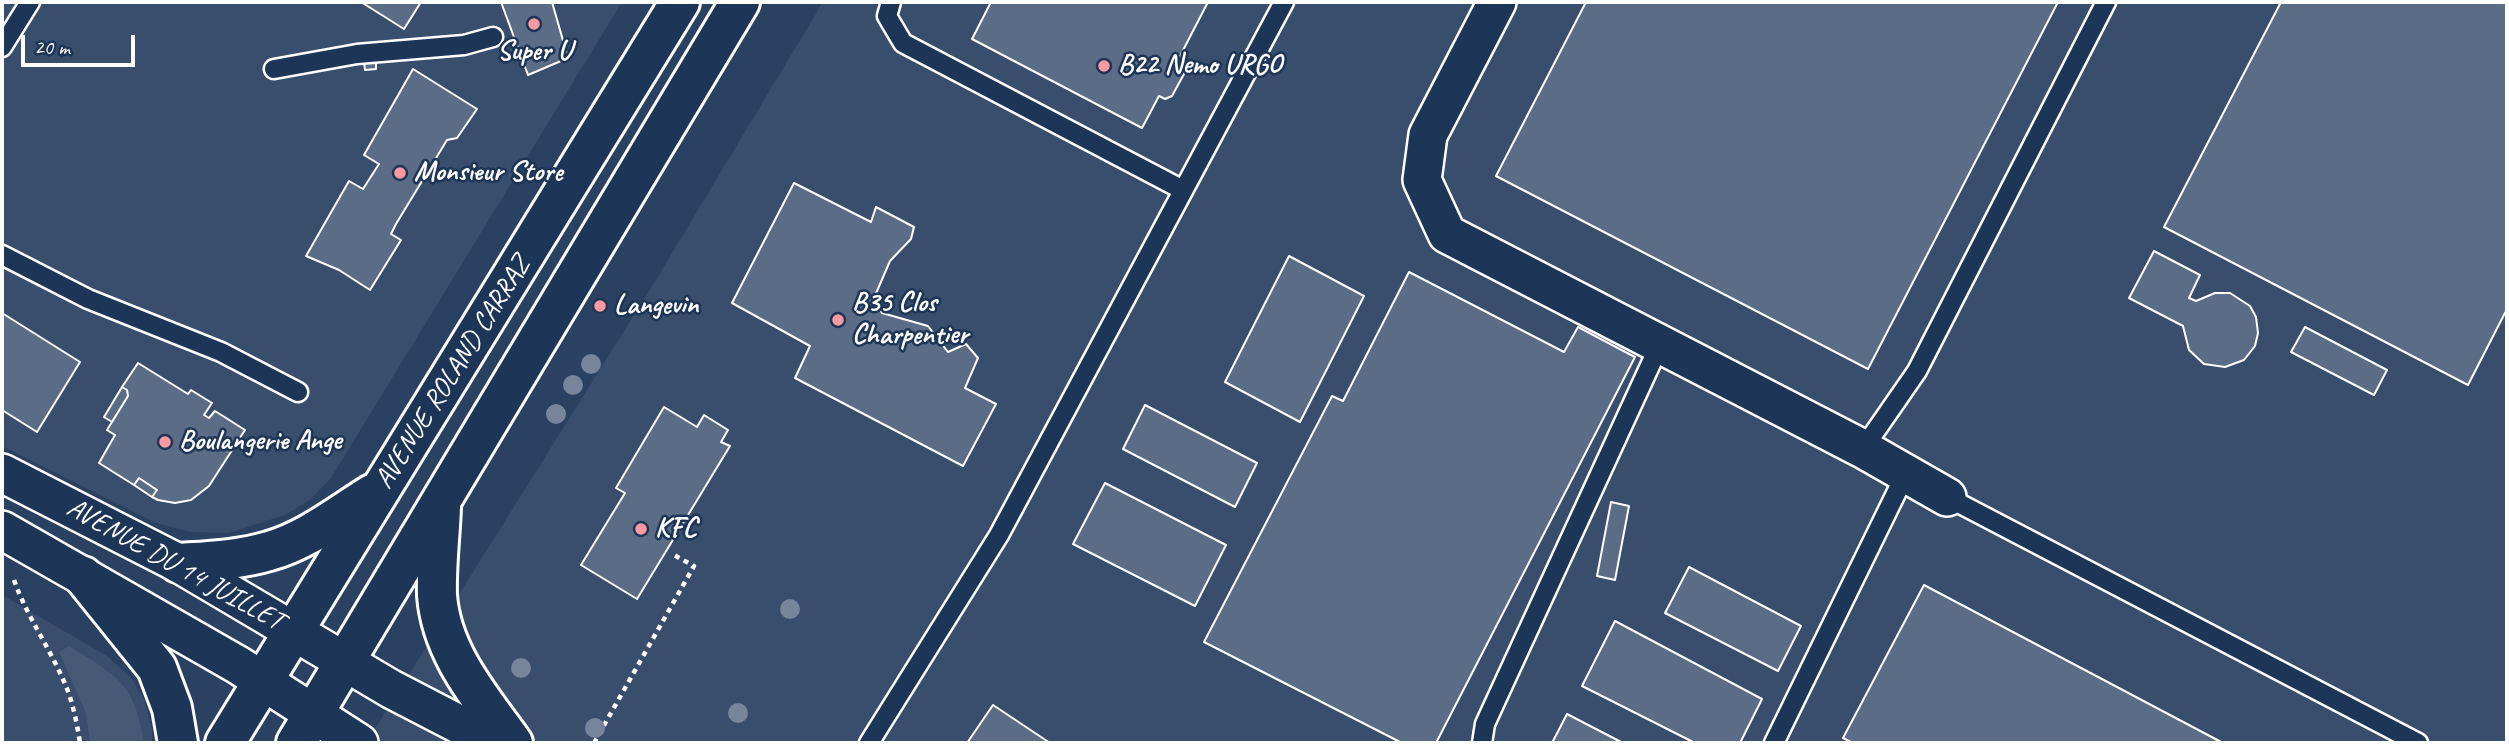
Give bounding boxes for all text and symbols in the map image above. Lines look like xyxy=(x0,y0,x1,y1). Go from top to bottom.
marker: Super U xyxy=(526,16,542,32)
scale bar xyxy=(24,21,138,65)
text: 20 m xyxy=(34,34,70,60)
place label: Super U xyxy=(497,35,571,69)
place label: B22 Nemo URGO xyxy=(1118,49,1281,83)
marker: B22 Nemo URGO xyxy=(1096,58,1112,74)
place label: Monsieur Store xyxy=(414,156,563,190)
marker: Monsieur Store xyxy=(392,165,408,181)
street label: AVENUE ROLAND CARRAZ xyxy=(368,251,538,495)
place label: B35 Clos Charpentier xyxy=(852,287,968,353)
place label: Langevin xyxy=(614,289,698,323)
marker: Langevin xyxy=(592,298,608,314)
marker: B35 Clos Charpentier xyxy=(830,312,846,328)
place label: Boulangerie Ange xyxy=(179,425,341,459)
marker: Boulangerie Ange xyxy=(157,434,173,450)
street label: AVENUE DU 14 JUILLET xyxy=(61,491,289,639)
place label: KFC xyxy=(655,512,697,546)
marker: KFC xyxy=(633,521,649,537)

